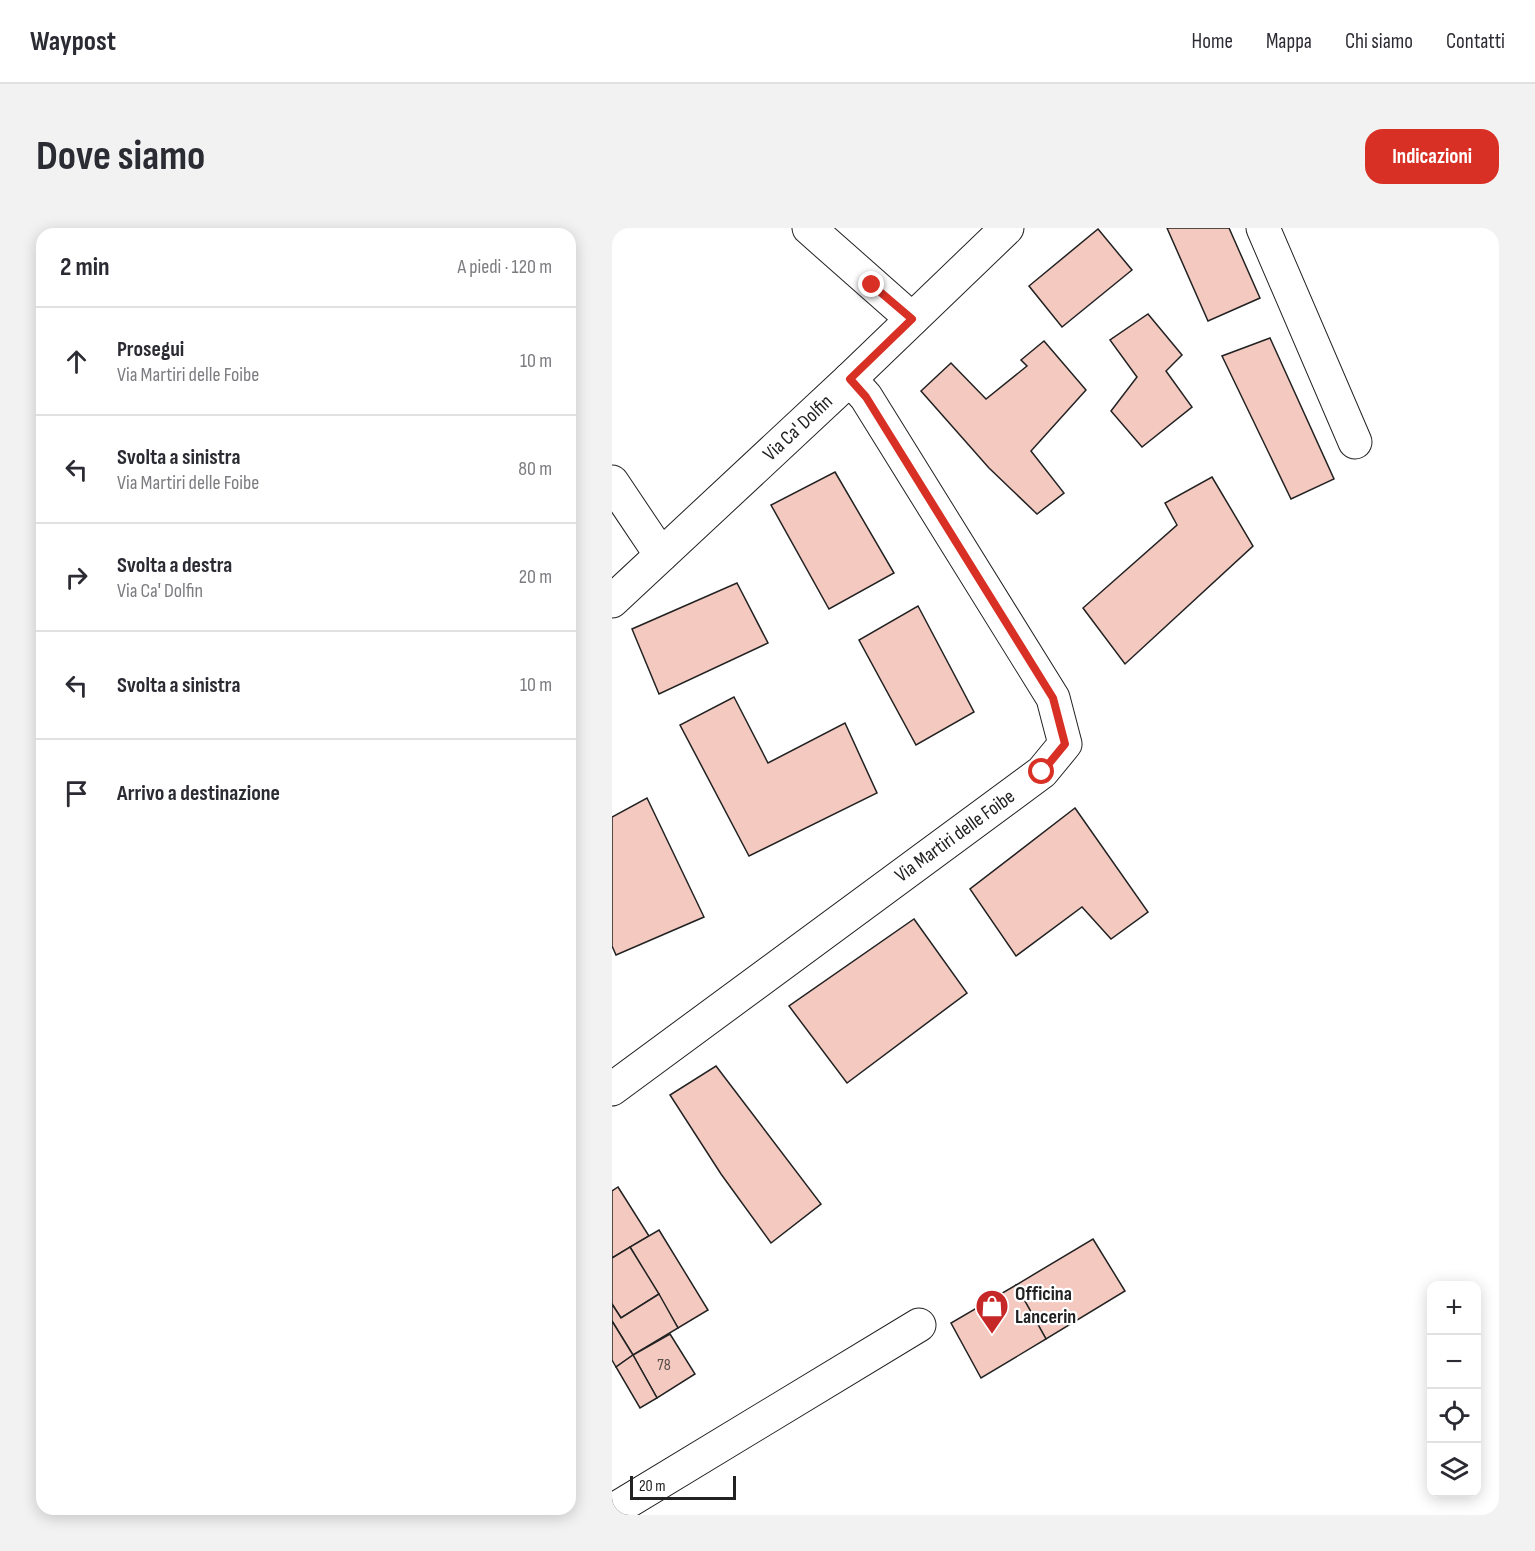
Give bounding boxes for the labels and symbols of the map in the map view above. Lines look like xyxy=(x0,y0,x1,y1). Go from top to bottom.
route end xyxy=(858,271,884,297)
street label: Via Ca' Dolfin xyxy=(758,390,838,466)
route start xyxy=(1028,758,1054,784)
street label: Via Martiri delle Foibe xyxy=(890,784,1020,888)
place label: Officina Lancerin xyxy=(1015,1282,1076,1329)
shop icon: Officina Lancerin xyxy=(974,1288,1010,1335)
house number: 78 xyxy=(657,1356,671,1375)
scale bar xyxy=(630,1473,736,1500)

